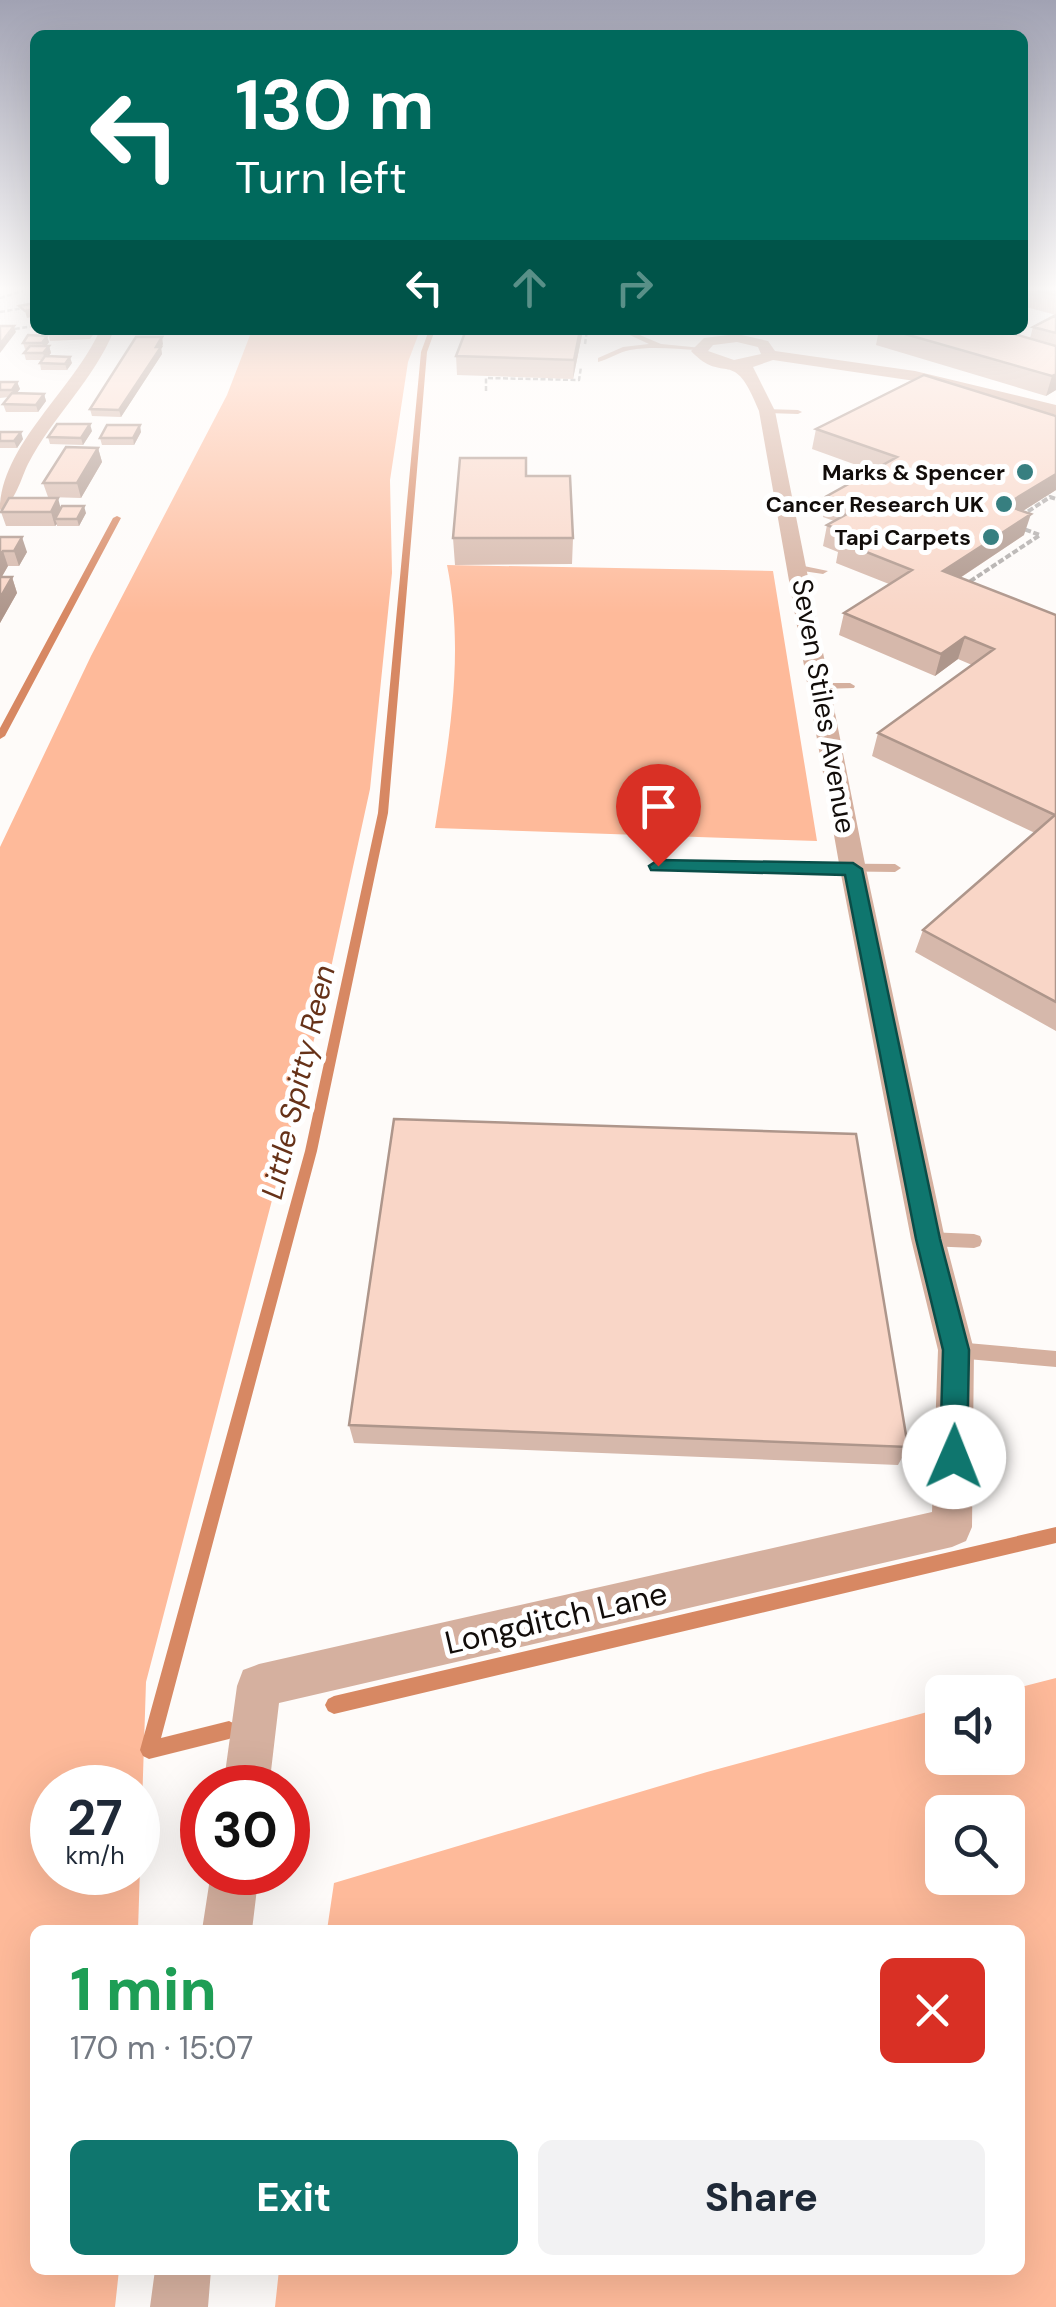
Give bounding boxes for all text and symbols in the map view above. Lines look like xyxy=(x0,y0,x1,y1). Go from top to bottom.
text: 130 m xyxy=(235,60,434,151)
icon: left xyxy=(70,70,200,200)
text: Turn left xyxy=(235,148,407,207)
icon: left xyxy=(397,260,452,315)
icon: ahead xyxy=(502,260,557,315)
icon: right xyxy=(607,260,662,315)
place label: Marks & Spencer xyxy=(822,458,1005,487)
marker: Marks & Spencer xyxy=(1014,461,1036,483)
place label: Cancer Research UK xyxy=(766,490,984,519)
marker: Cancer Research UK xyxy=(993,493,1015,515)
place label: Tapi Carpets xyxy=(834,523,971,552)
marker: Tapi Carpets xyxy=(980,526,1002,548)
street label: Seven Stiles Avenue xyxy=(783,576,865,836)
pin xyxy=(616,764,701,867)
icon: arrive xyxy=(631,779,686,834)
water label: Little Spitty Reen xyxy=(252,961,344,1203)
position arrow xyxy=(902,1405,1006,1509)
street label: Longditch Lane xyxy=(441,1572,671,1664)
map controls xyxy=(925,1675,1025,1895)
button: sound xyxy=(925,1675,1025,1775)
speed limit sign: 30 xyxy=(180,1765,310,1895)
text: 27 xyxy=(67,1785,123,1851)
button: search xyxy=(925,1795,1025,1895)
text: km/h xyxy=(65,1839,125,1872)
text: 1 min xyxy=(70,1950,217,2029)
button: close xyxy=(880,1958,985,2063)
text: 170 m · 15:07 xyxy=(70,2027,253,2069)
button: Exit xyxy=(70,2140,518,2255)
button: Share xyxy=(538,2140,985,2255)

